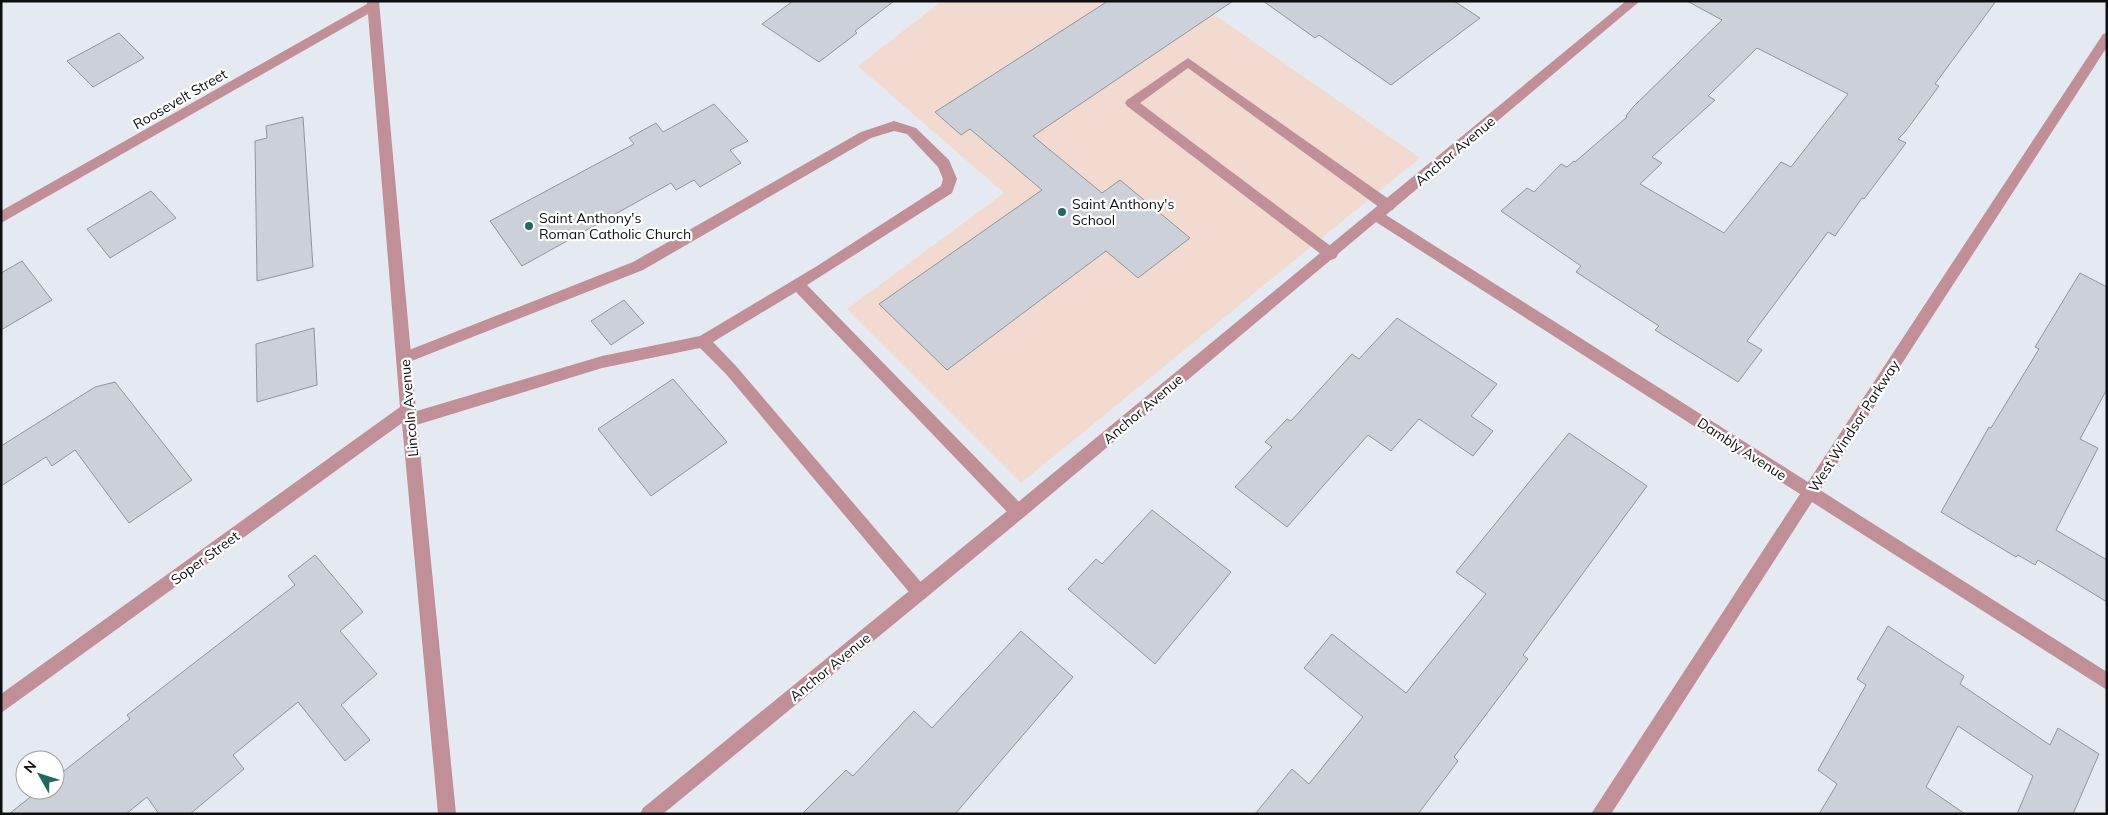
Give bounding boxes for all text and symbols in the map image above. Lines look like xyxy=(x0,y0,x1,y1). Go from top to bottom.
street label: Roosevelt Street xyxy=(130,65,230,133)
street label: Anchor Avenue xyxy=(1411,112,1499,190)
place label: Saint Anthony's School xyxy=(1072,195,1174,229)
marker: Saint Anthony's School xyxy=(1056,206,1068,218)
place label: Saint Anthony's Roman Catholic Church xyxy=(539,209,691,243)
marker: Saint Anthony's Roman Catholic Church xyxy=(523,220,535,232)
street label: West Windsor Parkway xyxy=(1805,356,1904,495)
street label: Lincoln Avenue xyxy=(396,358,422,458)
street label: Anchor Avenue xyxy=(1099,370,1187,448)
street label: Dambly Avenue xyxy=(1694,413,1790,485)
street label: Soper Street xyxy=(167,527,243,589)
street label: Anchor Avenue xyxy=(786,629,874,705)
north arrow xyxy=(15,750,65,800)
text: N xyxy=(20,757,40,777)

